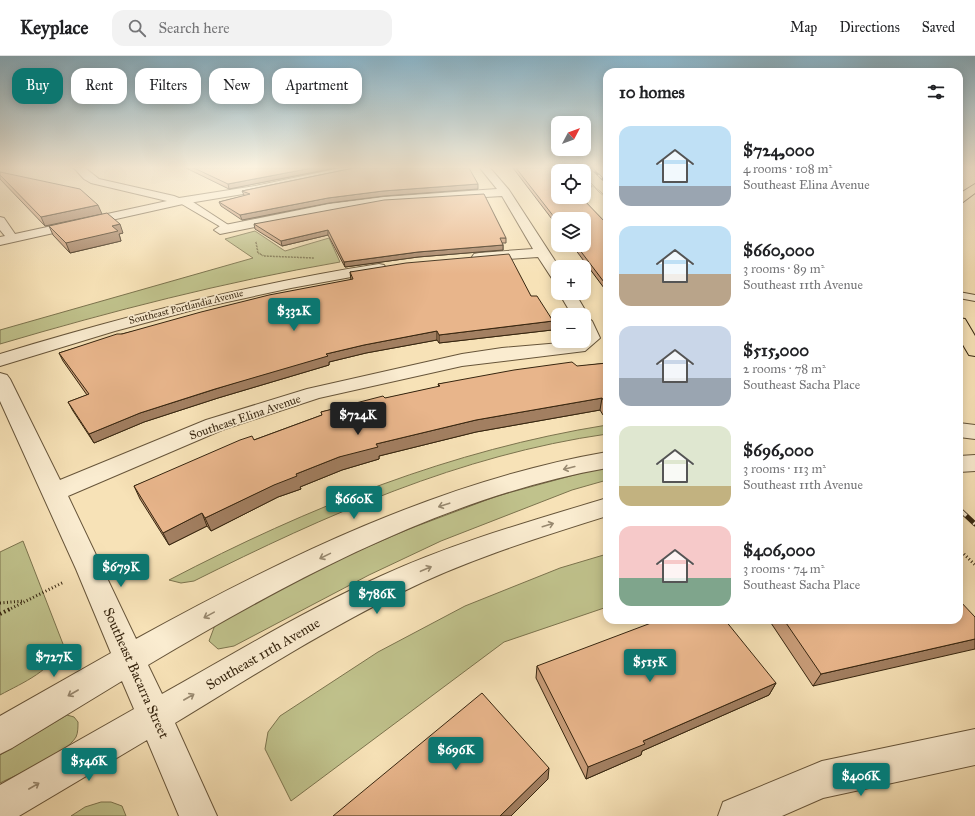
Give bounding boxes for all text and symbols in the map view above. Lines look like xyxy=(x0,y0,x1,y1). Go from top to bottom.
search box xyxy=(112,10,392,46)
text: Keyplace xyxy=(20,16,88,39)
icon: search xyxy=(126,17,148,39)
text: Search here xyxy=(158,19,229,37)
text: Map xyxy=(790,19,817,36)
text: Directions xyxy=(839,19,900,36)
text: Saved xyxy=(922,19,955,36)
chip: Buy xyxy=(12,68,63,104)
chip: Rent xyxy=(71,68,127,104)
chip: Filters xyxy=(135,68,201,104)
chip: New xyxy=(209,68,264,104)
chip: Apartment xyxy=(272,68,362,104)
icon: filters xyxy=(925,81,947,103)
text: 10 homes xyxy=(619,82,685,103)
north arrow xyxy=(551,116,591,156)
map controls xyxy=(551,116,591,348)
text: $724,000 xyxy=(743,140,815,161)
icon: home xyxy=(651,142,699,190)
text: 4 rooms · 108 m² xyxy=(743,161,832,177)
button: locate xyxy=(551,164,591,204)
text: Southeast Elina Avenue xyxy=(743,177,870,193)
button: layers xyxy=(551,212,591,252)
text: $660,000 xyxy=(743,240,815,261)
icon: home xyxy=(651,242,699,290)
button: + xyxy=(551,260,591,300)
text: 3 rooms · 89 m² xyxy=(743,261,825,277)
text: Southeast 11th Avenue xyxy=(743,277,863,293)
street label: Southeast Portlandia Avenue xyxy=(128,287,244,327)
pin: $332K xyxy=(266,298,322,332)
text: $332K xyxy=(277,303,311,319)
button: − xyxy=(551,308,591,348)
text: $515,000 xyxy=(743,340,809,361)
icon: home xyxy=(651,342,699,390)
text: 2 rooms · 78 m² xyxy=(743,361,826,377)
text: Southeast Sacha Place xyxy=(743,377,860,393)
street label: Southeast Elina Avenue xyxy=(187,391,303,443)
pin: $724K xyxy=(330,402,386,436)
text: $724K xyxy=(339,407,377,423)
text: $696,000 xyxy=(743,440,814,461)
icon: home xyxy=(651,442,699,490)
text: 3 rooms · 113 m² xyxy=(743,461,826,477)
one-way arrow xyxy=(563,465,576,472)
text: Southeast 11th Avenue xyxy=(743,477,863,493)
pin: $660K xyxy=(326,486,382,520)
text: $660K xyxy=(335,491,373,507)
one-way arrow xyxy=(438,502,451,509)
one-way arrow xyxy=(542,520,554,528)
text: $406,000 xyxy=(743,540,815,561)
icon: home xyxy=(651,542,699,590)
one-way arrow xyxy=(319,553,331,560)
pin: $679K xyxy=(93,554,149,588)
text: $679K xyxy=(102,559,140,575)
text: 3 rooms · 74 m² xyxy=(743,561,825,577)
one-way arrow xyxy=(420,565,432,573)
text: Southeast Sacha Place xyxy=(743,577,860,593)
pin: $786K xyxy=(349,581,405,615)
text: $786K xyxy=(358,586,396,602)
street label: Southeast Bacarra Street xyxy=(99,605,173,741)
one-way arrow xyxy=(203,612,215,620)
street label: Southeast 11th Avenue xyxy=(203,614,323,694)
pin: $727K xyxy=(26,644,82,678)
text: $727K xyxy=(36,649,72,665)
pin: $515K xyxy=(622,649,678,683)
text: $515K xyxy=(633,654,667,670)
one-way arrow xyxy=(67,690,79,698)
one-way arrow xyxy=(183,693,195,701)
pin: $696K xyxy=(428,737,484,771)
text: $696K xyxy=(437,742,475,758)
pin: $546K xyxy=(61,748,117,782)
text: $546K xyxy=(71,753,107,769)
pin: $406K xyxy=(833,763,889,797)
text: $406K xyxy=(842,768,880,784)
one-way arrow xyxy=(28,782,40,790)

